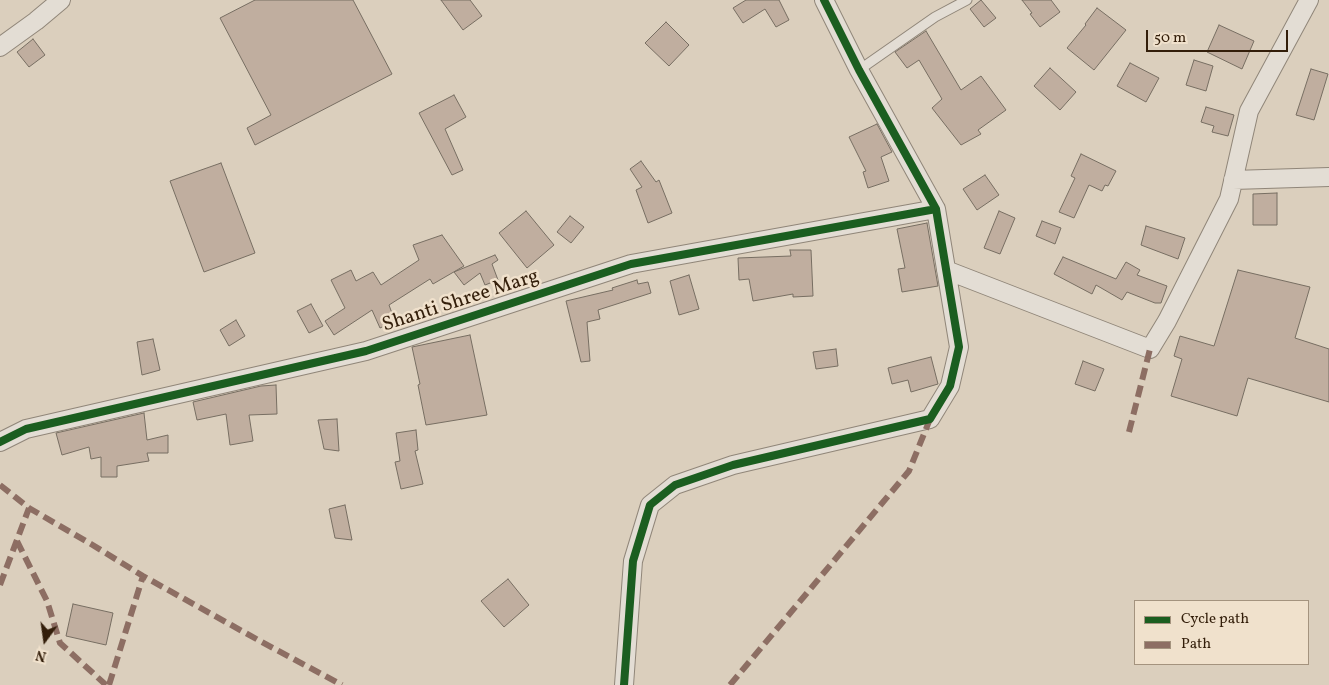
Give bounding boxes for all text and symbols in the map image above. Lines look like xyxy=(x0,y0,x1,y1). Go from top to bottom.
scale bar xyxy=(1149,20,1292,52)
text: 50 m xyxy=(1154,28,1186,49)
street label: Shanti Shree Marg xyxy=(380,265,542,339)
legend xyxy=(1134,600,1309,665)
text: Cycle path xyxy=(1181,609,1249,630)
north arrow xyxy=(20,615,70,665)
text: Path xyxy=(1181,634,1211,655)
text: N xyxy=(34,645,48,665)

